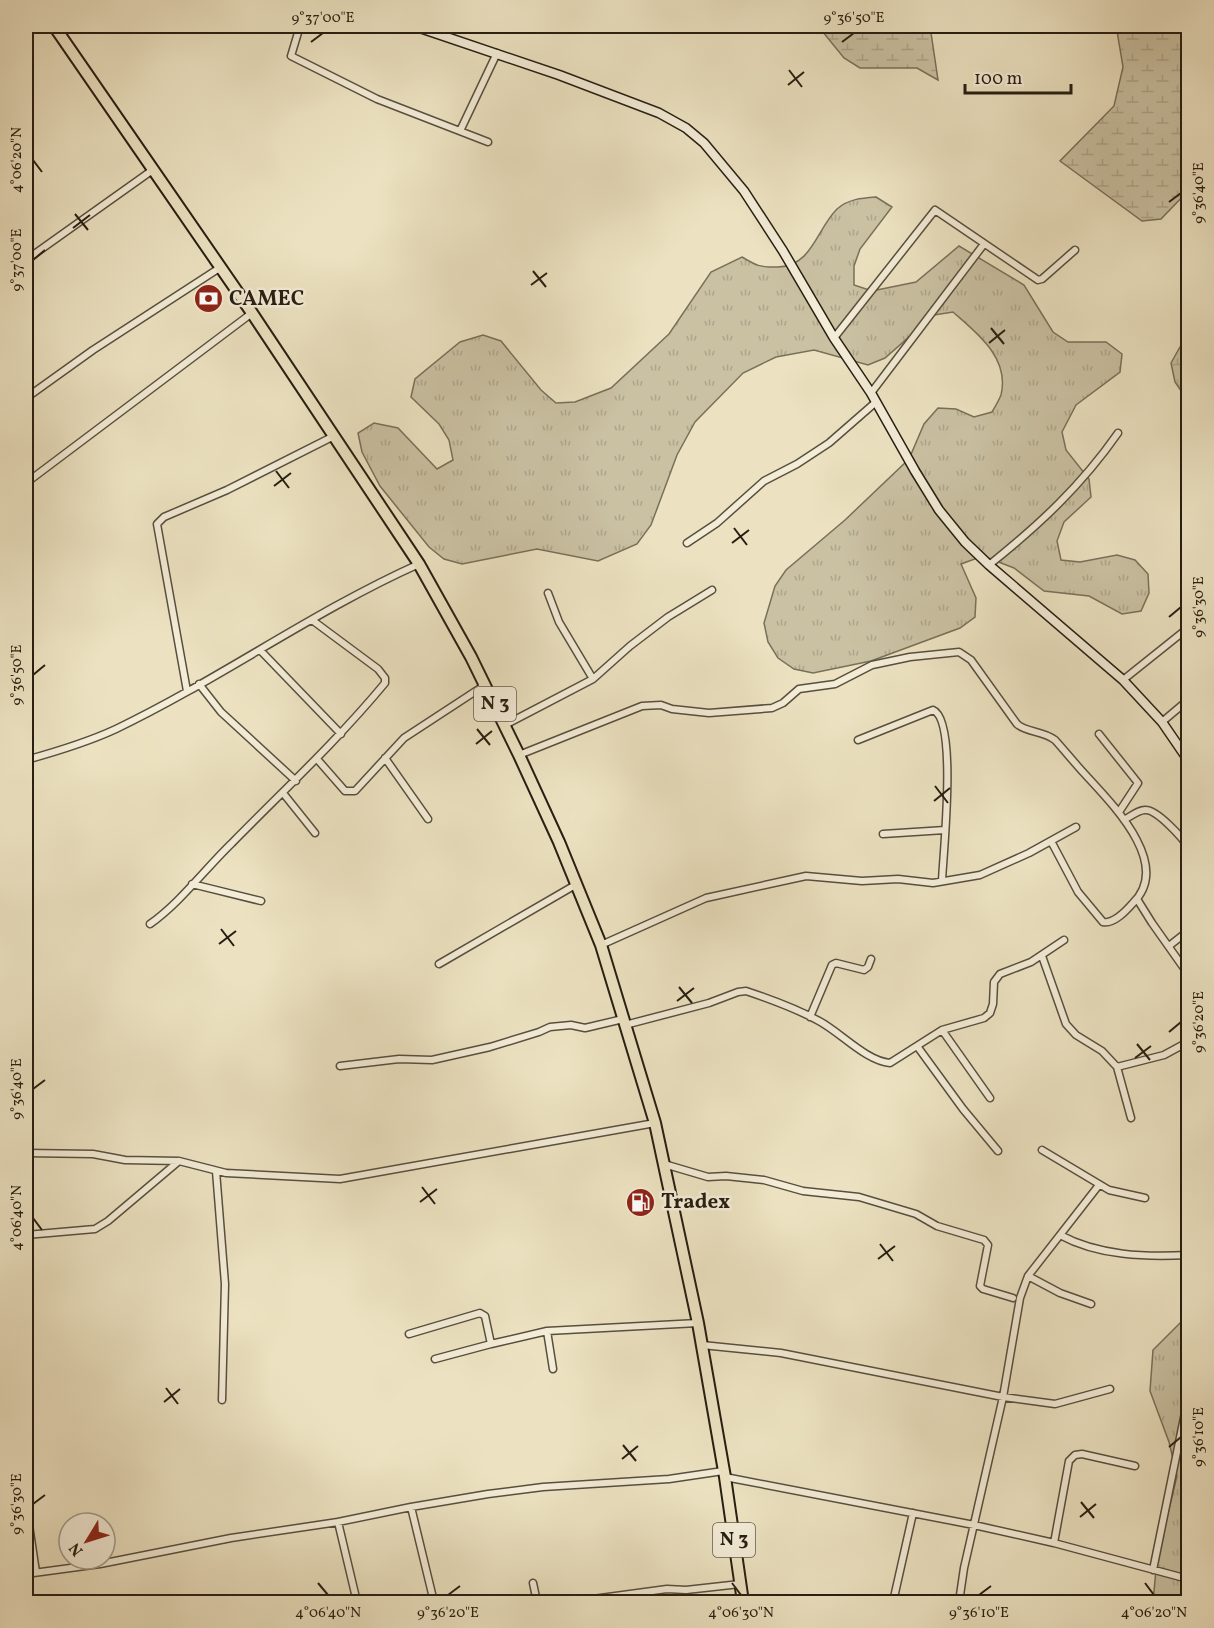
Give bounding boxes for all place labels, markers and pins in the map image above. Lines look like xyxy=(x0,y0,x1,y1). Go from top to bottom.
bank icon: CAMEC xyxy=(192,283,224,315)
place label: CAMEC xyxy=(229,285,304,314)
fuel station icon: Tradex xyxy=(624,1186,656,1218)
place label: Tradex xyxy=(661,1188,730,1217)

